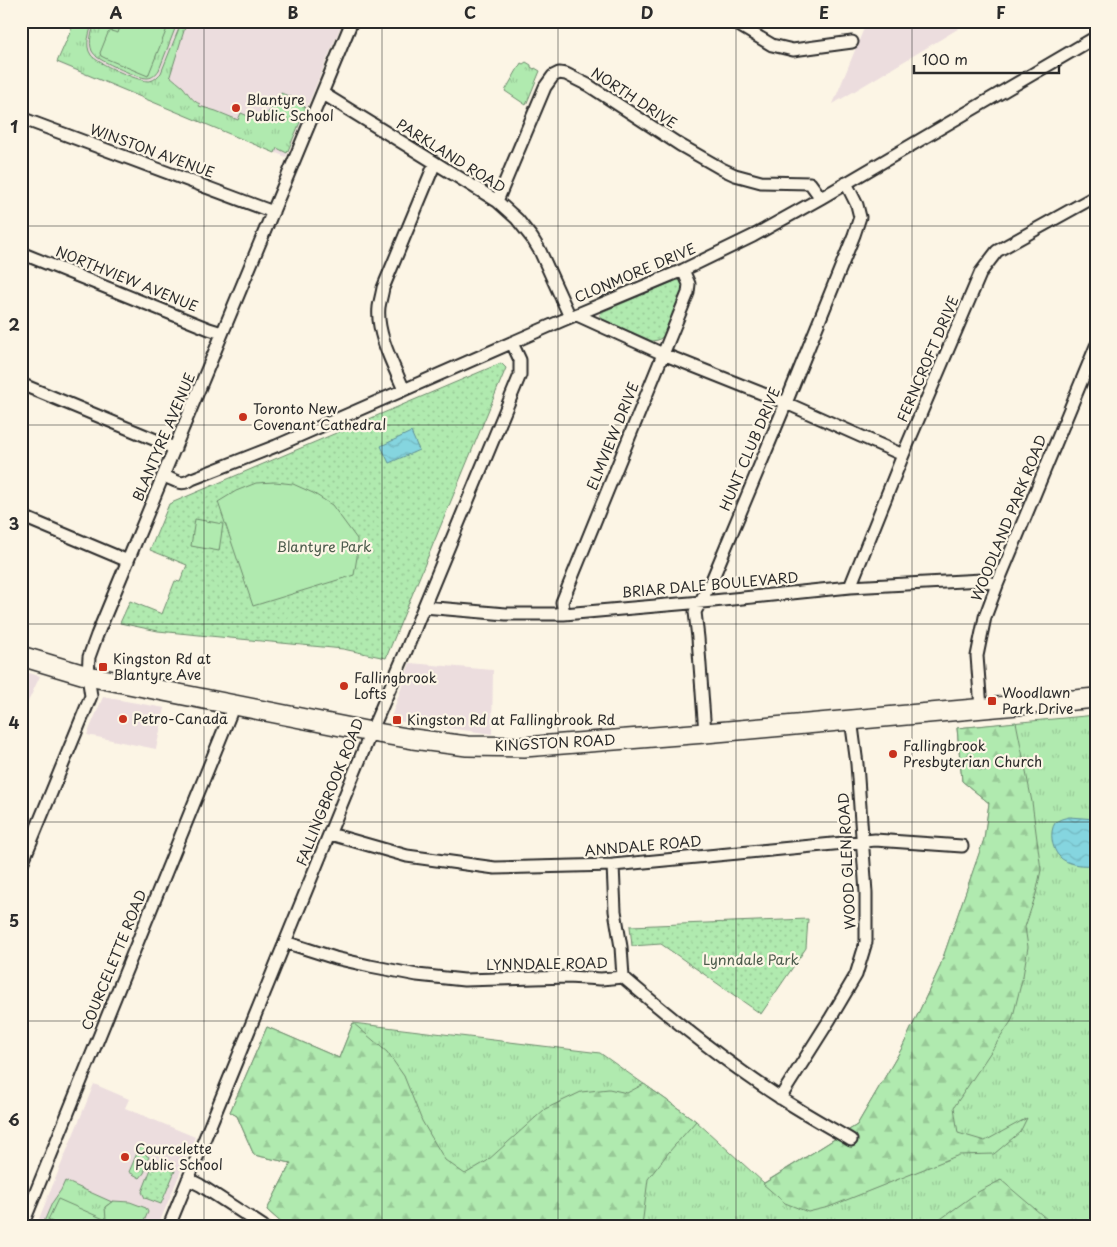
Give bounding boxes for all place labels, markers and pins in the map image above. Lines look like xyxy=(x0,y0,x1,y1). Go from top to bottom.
place label: Blantyre Public School xyxy=(246,89,334,126)
marker: Blantyre Public School xyxy=(230,102,242,114)
place label: Toronto New Covenant Cathedral xyxy=(253,398,386,435)
marker: Toronto New Covenant Cathedral xyxy=(237,411,249,423)
place label: Kingston Rd at Blantyre Ave xyxy=(113,648,211,685)
marker: Kingston Rd at Blantyre Ave xyxy=(97,661,109,673)
place label: Fallingbrook Lofts xyxy=(354,667,437,704)
marker: Fallingbrook Lofts xyxy=(338,680,350,692)
place label: Woodlawn Park Drive xyxy=(1002,682,1074,719)
marker: Woodlawn Park Drive xyxy=(986,695,998,707)
place label: Petro-Canada xyxy=(133,708,228,729)
place label: Kingston Rd at Fallingbrook Rd xyxy=(407,709,616,730)
marker: Petro-Canada xyxy=(117,713,129,725)
marker: Kingston Rd at Fallingbrook Rd xyxy=(391,714,403,726)
place label: Fallingbrook Presbyterian Church xyxy=(903,735,1042,772)
marker: Fallingbrook Presbyterian Church xyxy=(887,748,899,760)
place label: Courcelette Public School xyxy=(135,1138,223,1175)
marker: Courcelette Public School xyxy=(119,1151,131,1163)

